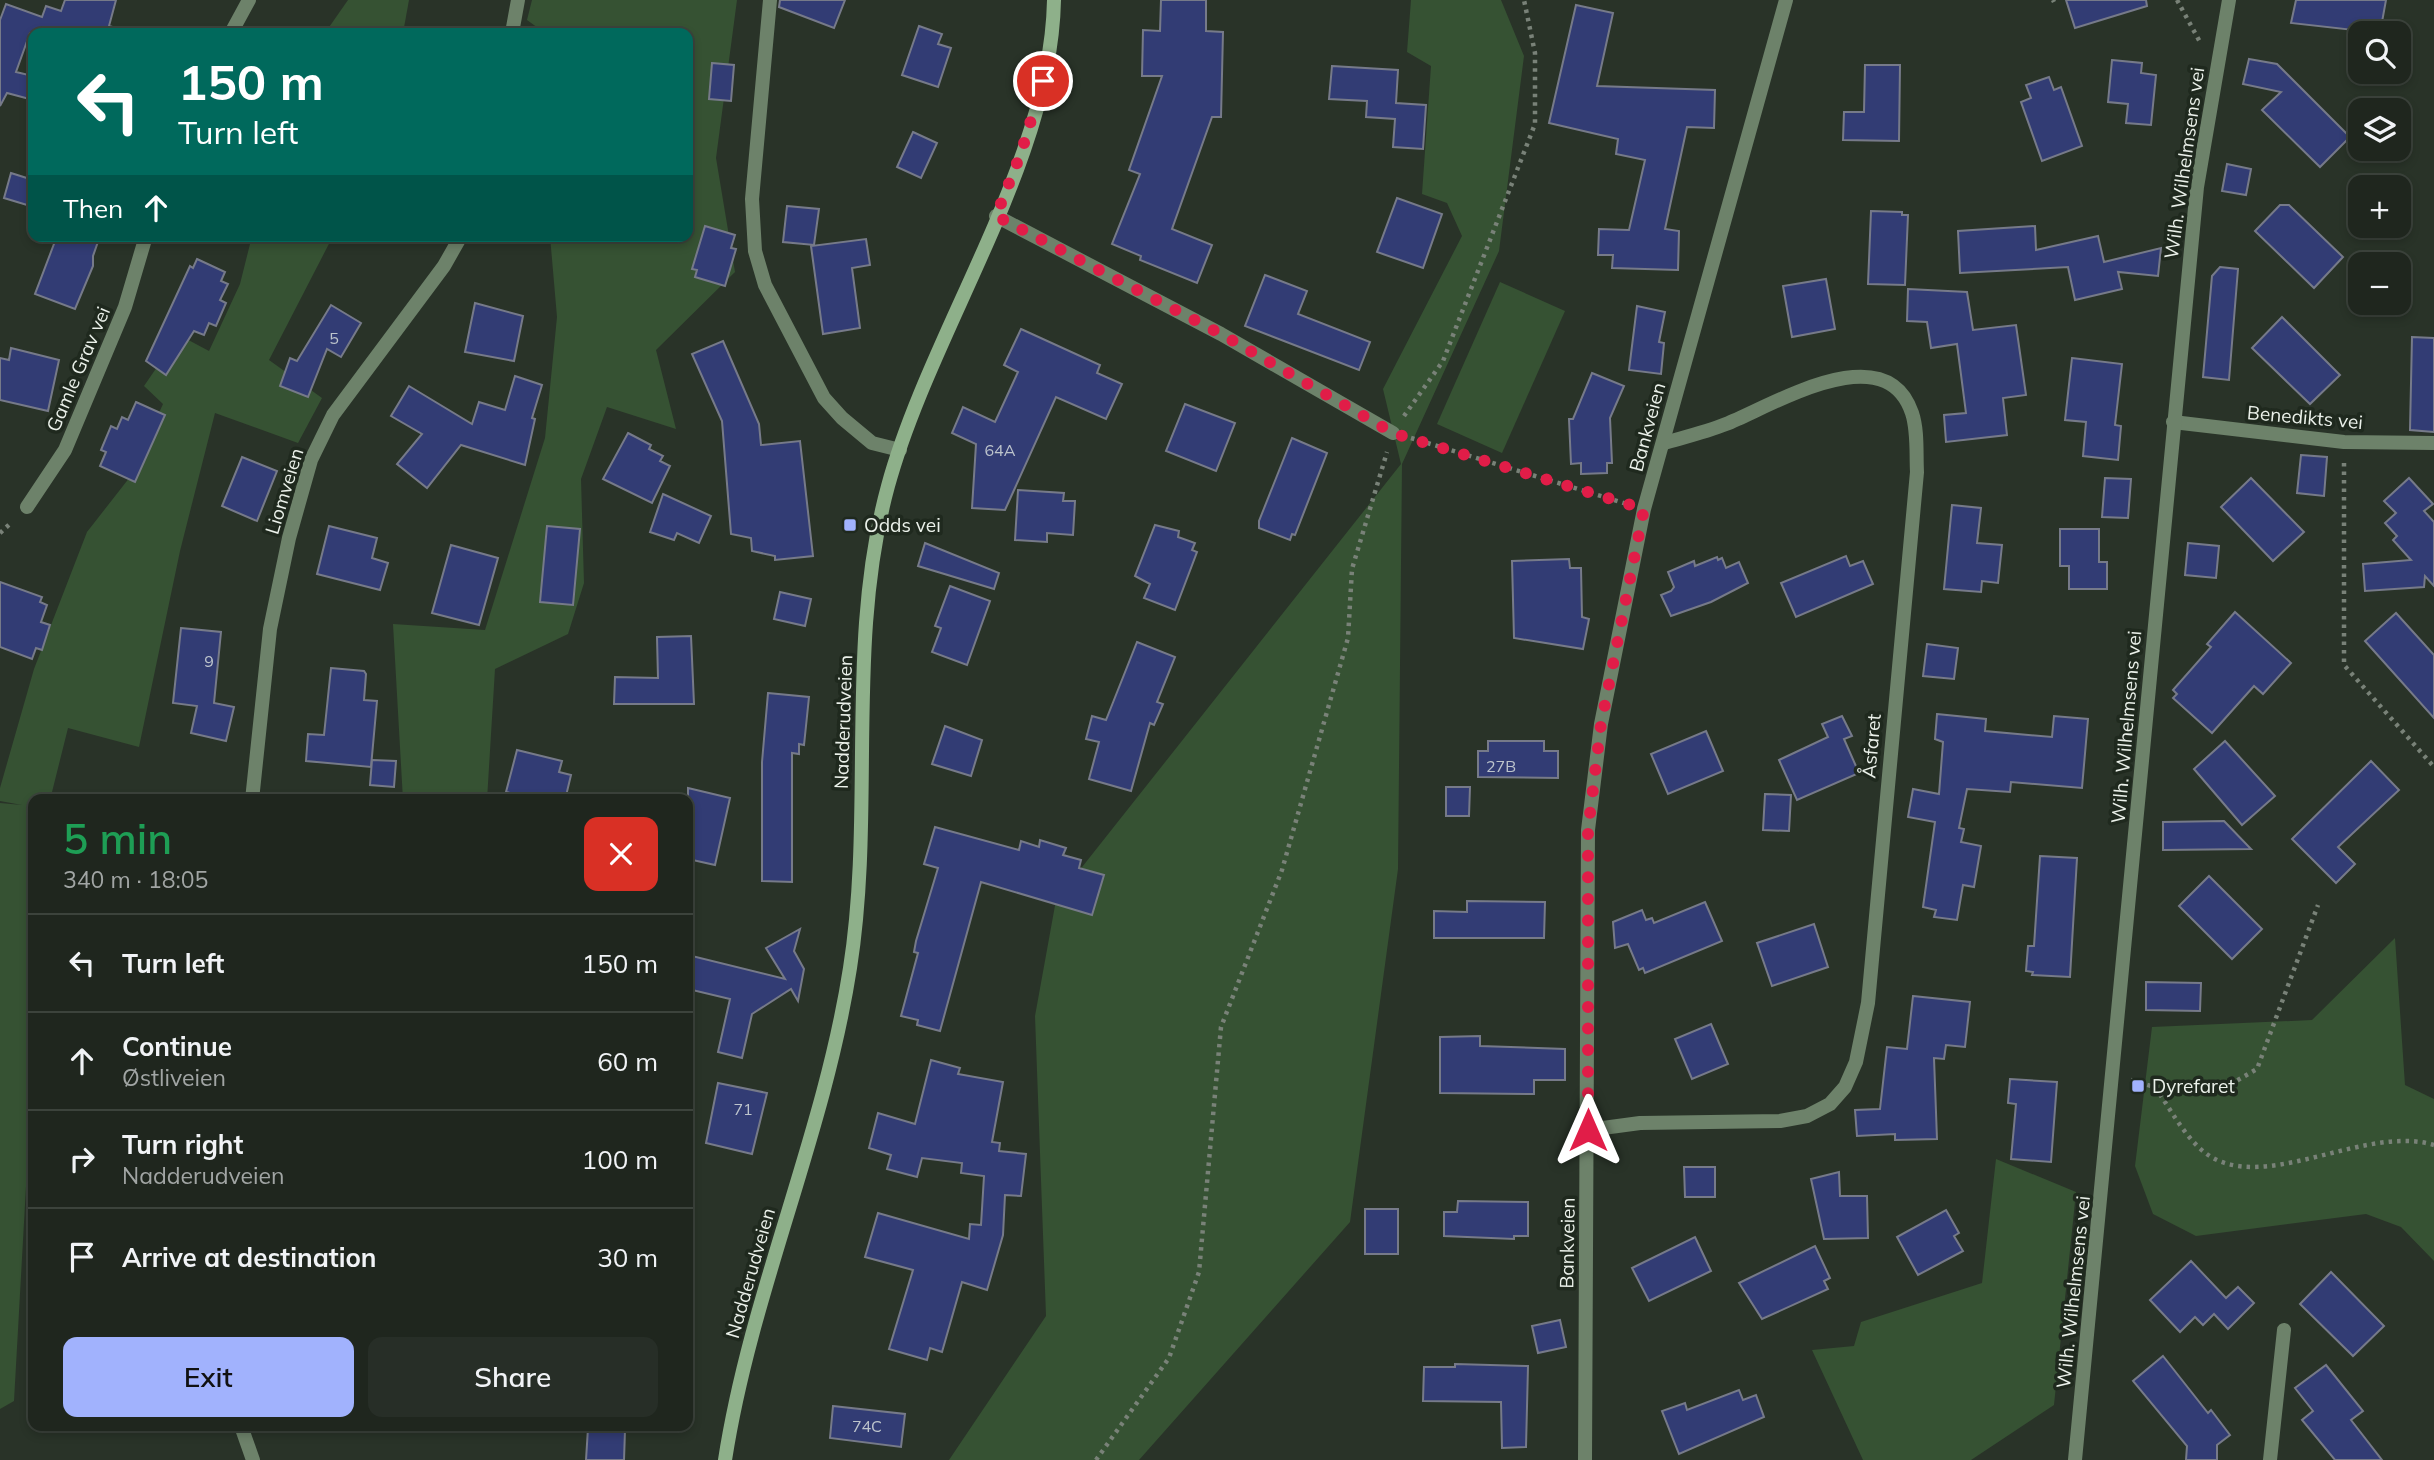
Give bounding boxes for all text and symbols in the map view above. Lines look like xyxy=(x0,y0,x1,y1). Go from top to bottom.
map controls xyxy=(2348,21,2411,315)
button: search xyxy=(2348,21,2411,84)
text: 150 m xyxy=(178,51,324,112)
pin xyxy=(1013,51,1073,111)
icon: left xyxy=(63,56,154,147)
icon: arrive xyxy=(1024,62,1062,100)
street label: Wilh. Wilhelmsens vei xyxy=(2159,66,2209,260)
button: layers xyxy=(2348,98,2411,161)
text: Turn left xyxy=(178,112,298,152)
button: + xyxy=(2348,175,2411,238)
icon: ahead xyxy=(137,189,175,227)
text: Then xyxy=(63,192,123,225)
button: − xyxy=(2348,252,2411,315)
street label: Gamle Grav vei xyxy=(41,303,115,435)
house number: 5 xyxy=(329,328,339,348)
street label: Bankveien xyxy=(1624,380,1670,474)
street label: Benedikts vei xyxy=(2246,400,2364,434)
house number: 64A xyxy=(985,440,1016,460)
street label: Liomveien xyxy=(260,445,308,537)
place label: Odds vei xyxy=(864,513,941,537)
marker: Odds vei xyxy=(842,517,858,533)
street label: Wilh. Wilhelmsens vei xyxy=(2106,630,2146,824)
house number: 9 xyxy=(204,651,214,671)
street label: Nadderudveien xyxy=(829,654,857,790)
street label: Åsfaret xyxy=(1856,712,1886,779)
house number: 27B xyxy=(1486,756,1516,776)
text: 5 min xyxy=(63,812,172,865)
button: close xyxy=(584,817,658,891)
text: 340 m · 18:05 xyxy=(63,865,208,894)
icon: left xyxy=(63,944,101,982)
text: Turn left xyxy=(122,947,224,980)
text: 150 m xyxy=(582,947,658,980)
text: Continue xyxy=(122,1030,232,1063)
icon: ahead xyxy=(63,1042,101,1080)
text: 60 m xyxy=(597,1045,658,1078)
text: Østliveien xyxy=(122,1063,226,1092)
place label: Dyrefaret xyxy=(2152,1074,2235,1098)
marker: Dyrefaret xyxy=(2130,1078,2146,1094)
position arrow xyxy=(1551,1093,1625,1167)
house number: 71 xyxy=(733,1099,753,1119)
text: Turn right xyxy=(122,1128,243,1161)
icon: right xyxy=(63,1140,101,1178)
text: 100 m xyxy=(582,1143,658,1176)
text: Nadderudveien xyxy=(122,1161,285,1190)
street label: Wilh. Wilhelmsens vei xyxy=(2051,1195,2095,1389)
street label: Bankveien xyxy=(1554,1197,1580,1289)
street label: Nadderudveien xyxy=(720,1205,780,1341)
icon: arrive xyxy=(63,1238,101,1276)
text: Arrive at destination xyxy=(122,1241,377,1274)
text: 30 m xyxy=(597,1241,658,1274)
button: Exit xyxy=(63,1337,354,1417)
button: Share xyxy=(368,1337,658,1417)
house number: 74C xyxy=(852,1416,882,1436)

